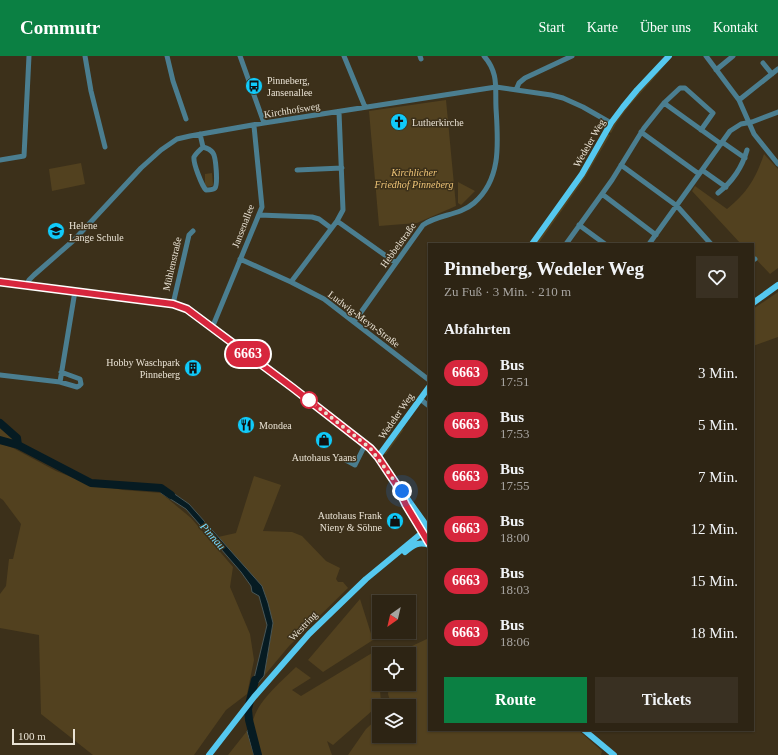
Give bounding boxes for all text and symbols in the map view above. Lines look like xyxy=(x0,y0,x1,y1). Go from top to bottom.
text: Commutr xyxy=(20,17,100,38)
text: Start xyxy=(538,20,565,35)
text: Karte xyxy=(587,20,618,35)
text: Über uns xyxy=(640,20,691,35)
text: Kontakt xyxy=(713,20,758,35)
place label: Pinneberg, Jansenallee xyxy=(267,75,313,98)
bus stop icon: Pinneberg, Jansenallee xyxy=(244,76,264,96)
street label: Kirchhofsweg xyxy=(263,100,321,120)
church icon: Lutherkirche xyxy=(389,112,409,132)
place label: Lutherkirche xyxy=(412,117,464,128)
street label: Wedeler Weg xyxy=(571,117,607,169)
park label: Kirchlicher Friedhof Pinneberg xyxy=(374,167,453,190)
street label: Jansenallee xyxy=(230,202,256,249)
place label: Helene Lange Schule xyxy=(69,220,124,243)
street label: Hebbelstraße xyxy=(378,220,418,270)
school or university icon: Helene Lange Schule xyxy=(46,221,66,241)
street label: Mühlenstraße xyxy=(160,235,184,292)
button: heart xyxy=(696,256,738,298)
text: Pinneberg, Wedeler Weg xyxy=(444,258,644,279)
text: Zu Fuß · 3 Min. · 210 m xyxy=(444,284,571,299)
street label: Ludwig-Meyn-Straße xyxy=(326,289,402,350)
text: Abfahrten xyxy=(444,321,511,337)
line badge: 6663 xyxy=(220,341,276,367)
text: 6663 xyxy=(234,346,262,361)
place label: Hobby Waschpark Pinneberg xyxy=(106,357,180,380)
text: Bus xyxy=(500,357,524,373)
building icon: Hobby Waschpark Pinneberg xyxy=(183,358,203,378)
text: 6663 xyxy=(452,365,480,380)
text: 3 Min. xyxy=(698,365,738,381)
text: 17:51 xyxy=(500,374,530,389)
unlabelled marker xyxy=(300,391,318,409)
street label: Wedeler Weg xyxy=(376,391,416,441)
text: Bus xyxy=(500,409,524,425)
restaurant icon: Mondea xyxy=(236,415,256,435)
text: 6663 xyxy=(452,417,480,432)
text: 5 Min. xyxy=(698,417,738,433)
place label: Mondea xyxy=(259,420,292,431)
text: 17:53 xyxy=(500,426,530,441)
shop icon: Autohaus Yaans xyxy=(314,430,334,450)
place label: Autohaus Yaans xyxy=(292,452,356,463)
text: Bus xyxy=(500,461,524,477)
text: 6663 xyxy=(452,469,480,484)
text: 7 Min. xyxy=(698,469,738,485)
text: 17:55 xyxy=(500,478,530,493)
your location xyxy=(392,481,412,501)
place label: Autohaus Frank Nieny & Söhne xyxy=(318,510,383,533)
shop icon: Autohaus Frank Nieny & Söhne xyxy=(385,511,405,531)
text: Bus xyxy=(500,513,524,529)
water label: Pinnau xyxy=(197,519,228,552)
text: 6663 xyxy=(452,521,480,536)
text: 12 Min. xyxy=(690,521,738,537)
text: 18:00 xyxy=(500,530,530,545)
text: Bus xyxy=(500,565,524,581)
text: 6663 xyxy=(452,573,480,588)
text: 15 Min. xyxy=(690,573,738,589)
text: 18:03 xyxy=(500,582,530,597)
north arrow xyxy=(372,595,416,639)
map controls xyxy=(372,595,416,743)
street label: Westring xyxy=(287,609,319,643)
text: Bus xyxy=(500,617,524,633)
text: 6663 xyxy=(452,625,480,640)
text: 18 Min. xyxy=(690,625,738,641)
text: 18:06 xyxy=(500,634,530,649)
button: locate xyxy=(372,647,416,691)
button: Route xyxy=(444,677,587,723)
button: Tickets xyxy=(595,677,738,723)
button: layers xyxy=(372,699,416,743)
scale bar xyxy=(12,727,75,746)
text: 100 m xyxy=(18,730,46,742)

